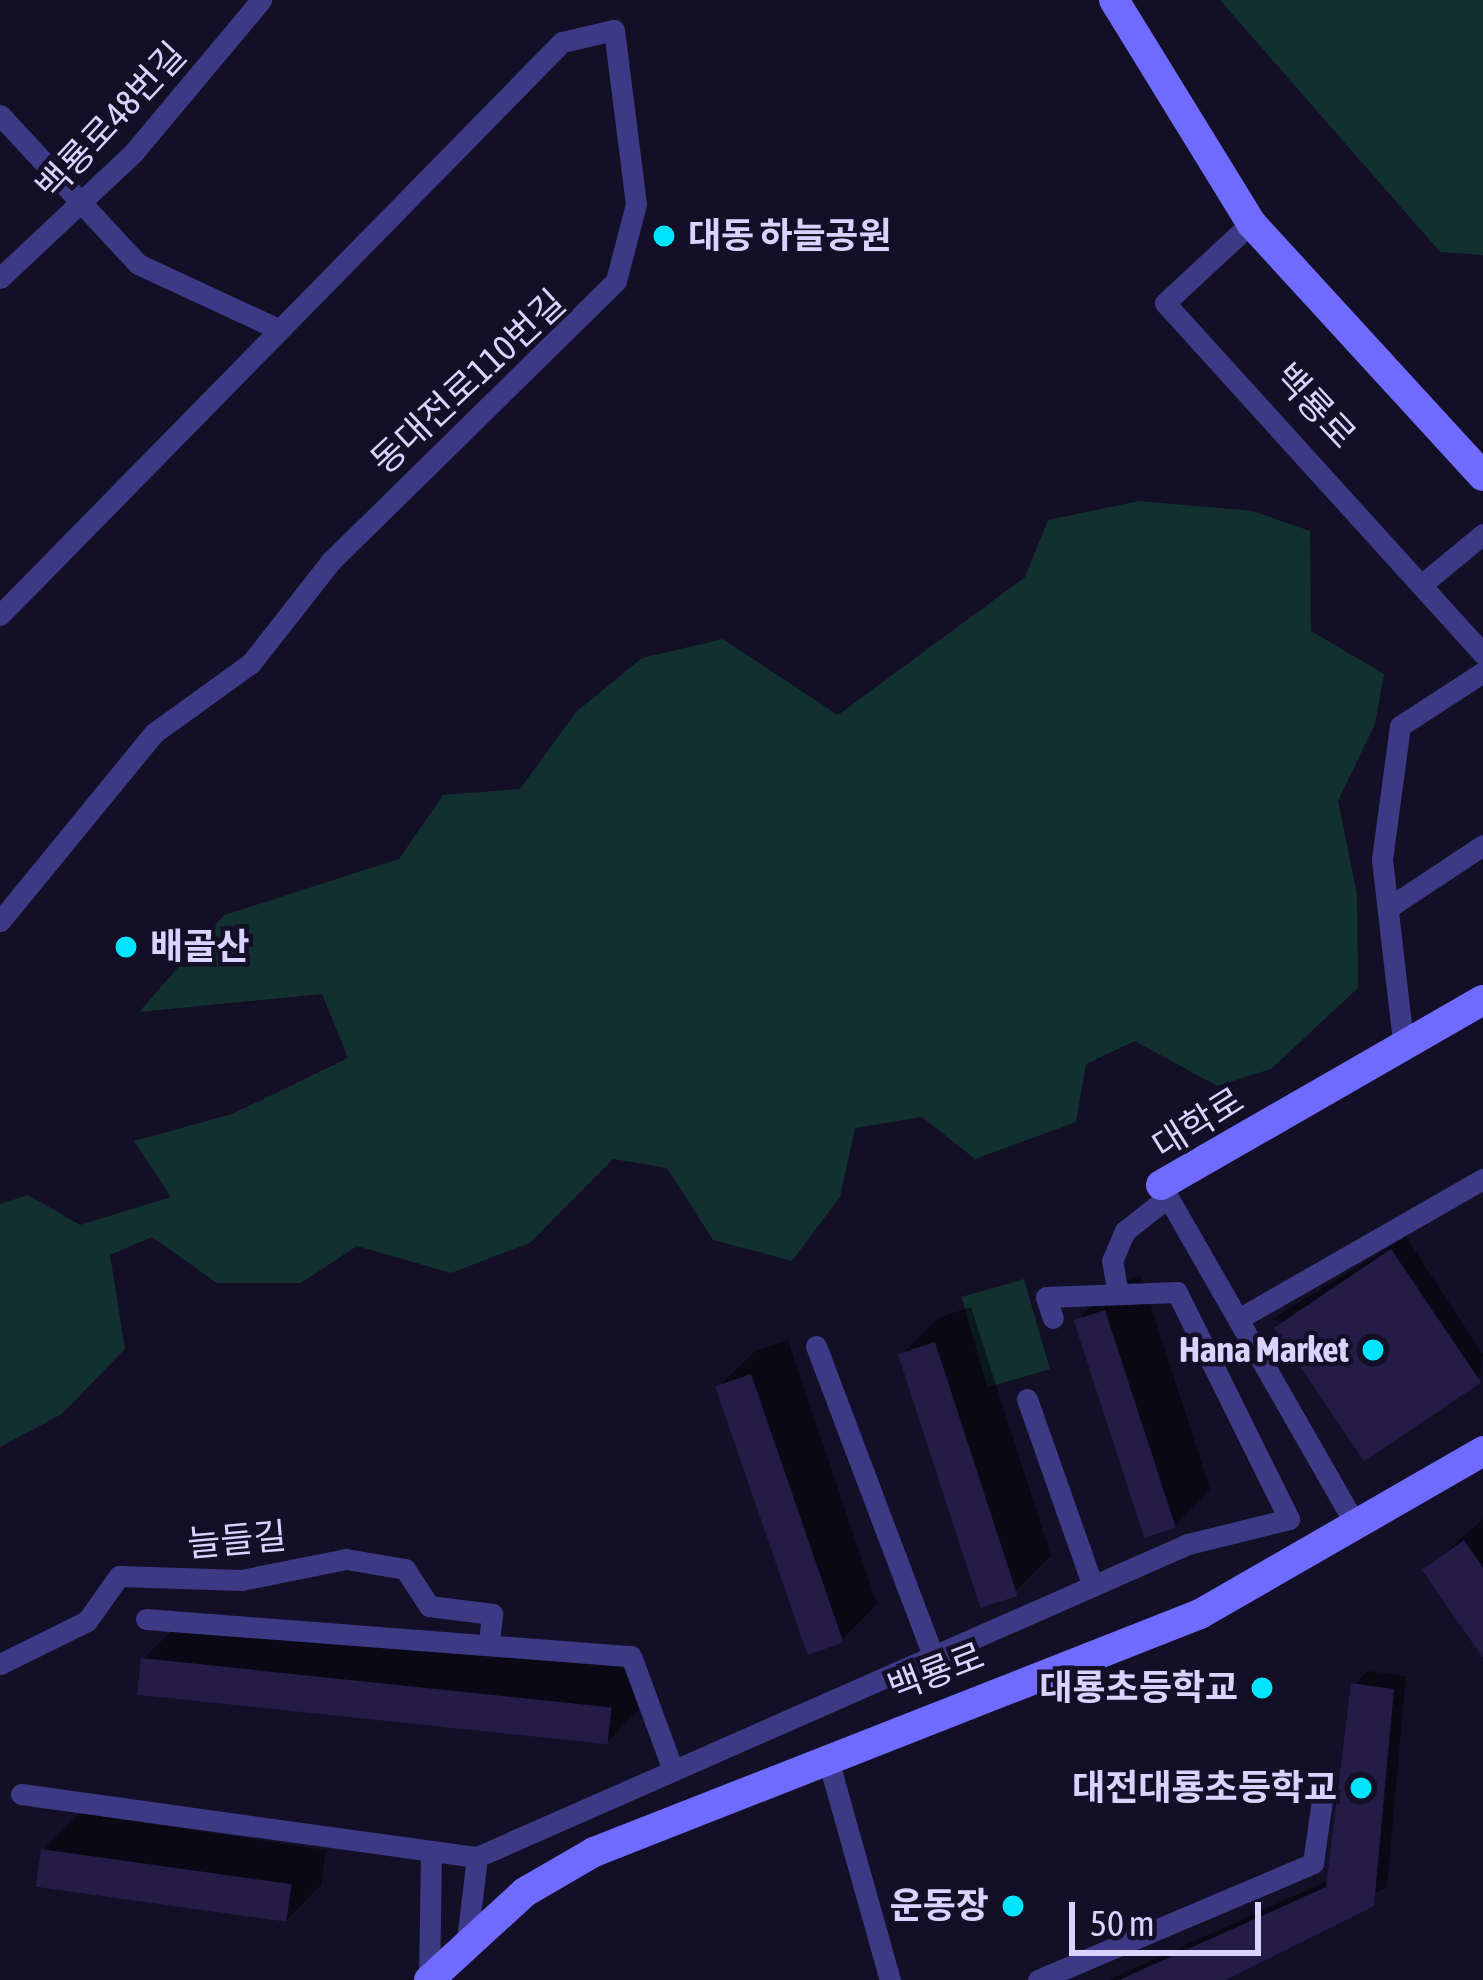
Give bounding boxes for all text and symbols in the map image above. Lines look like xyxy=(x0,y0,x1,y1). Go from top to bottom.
street label: 백룡로48번길 xyxy=(27,33,195,209)
place label: 대동 하늘공원 xyxy=(688,214,892,258)
marker: 대동 하늘공원 xyxy=(651,223,677,249)
street label: 동대전로110번길 xyxy=(362,281,574,483)
street label: 백룡로 xyxy=(1265,355,1365,457)
place label: 배골산 xyxy=(150,925,249,969)
marker: 배골산 xyxy=(113,934,139,960)
street label: 대학로 xyxy=(1144,1078,1252,1168)
place label: Hana Market xyxy=(1179,1328,1349,1372)
marker: Hana Market xyxy=(1360,1337,1386,1363)
street label: 늘들길 xyxy=(186,1514,288,1566)
street label: 백룡로 xyxy=(882,1634,990,1710)
place label: 대룡초등학교 xyxy=(1039,1666,1238,1710)
marker: 대룡초등학교 xyxy=(1249,1675,1275,1701)
place label: 대전대룡초등학교 xyxy=(1072,1766,1337,1810)
marker: 대전대룡초등학교 xyxy=(1348,1775,1374,1801)
scale bar xyxy=(1075,1878,1267,1952)
place label: 운동장 xyxy=(890,1884,989,1928)
marker: 운동장 xyxy=(1000,1893,1026,1919)
text: 50 m xyxy=(1090,1902,1155,1944)

